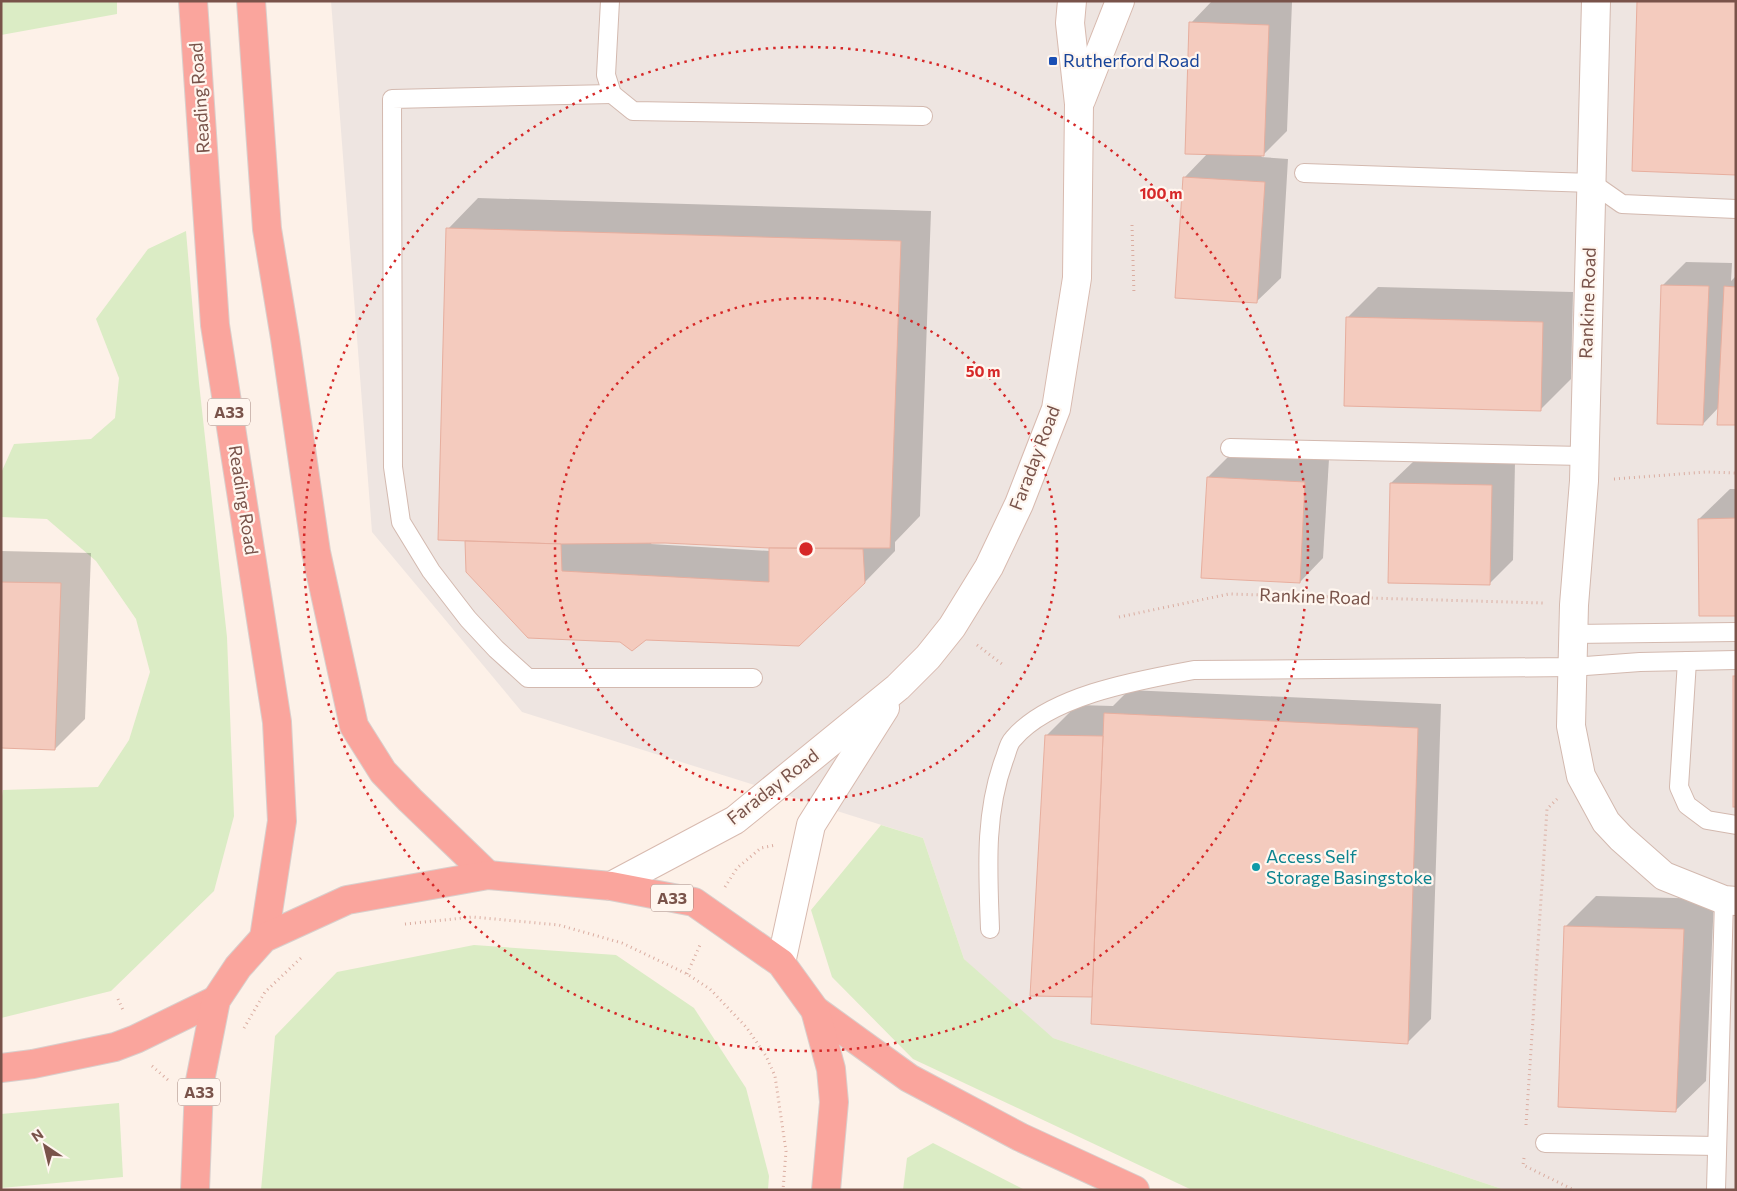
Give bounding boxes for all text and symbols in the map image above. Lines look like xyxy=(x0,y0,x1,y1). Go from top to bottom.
street label: Reading Road xyxy=(184,42,214,154)
place label: Rutherford Road xyxy=(1063,49,1200,71)
marker: Rutherford Road xyxy=(1047,55,1059,67)
text: 100 m xyxy=(1140,184,1182,202)
street label: Rankine Road xyxy=(1574,247,1600,359)
text: 50 m xyxy=(966,362,1000,380)
road number: A33 xyxy=(208,398,250,426)
street label: Faraday Road xyxy=(1004,402,1064,513)
street label: Reading Road xyxy=(224,443,264,556)
centre of rings xyxy=(797,540,815,558)
street label: Rankine Road xyxy=(1259,583,1371,609)
street label: Faraday Road xyxy=(722,744,823,829)
place label: Access Self Storage Basingstoke xyxy=(1266,845,1432,888)
marker: Access Self Storage Basingstoke xyxy=(1250,861,1262,873)
road number: A33 xyxy=(651,884,693,911)
road number: A33 xyxy=(178,1078,220,1106)
north arrow xyxy=(20,1121,70,1171)
text: N xyxy=(28,1125,46,1145)

